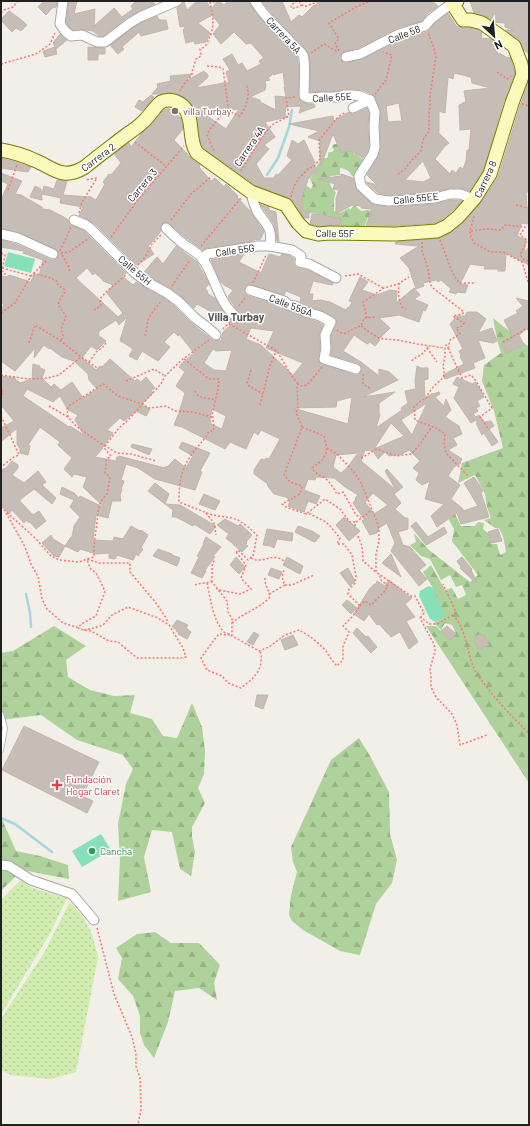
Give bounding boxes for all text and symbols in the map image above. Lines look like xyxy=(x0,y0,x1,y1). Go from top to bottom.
street label: Carrera 5A xyxy=(264,14,304,56)
north arrow xyxy=(474,16,514,56)
street label: Calle 58 xyxy=(386,22,422,46)
text: N xyxy=(492,38,505,53)
street label: Calle 55E xyxy=(312,90,352,104)
place label: villa Turbay xyxy=(183,105,232,117)
marker: villa Turbay xyxy=(170,106,180,116)
street label: Carrera 4A xyxy=(231,124,267,168)
street label: Carrera 2 xyxy=(79,140,117,174)
street label: Carrera 8 xyxy=(471,159,499,199)
street label: Carrera 3 xyxy=(125,166,159,204)
street label: Calle 55EE xyxy=(393,190,439,206)
street label: Calle 55F xyxy=(315,227,355,239)
street label: Calle 55G xyxy=(215,241,255,259)
street label: Calle 55H xyxy=(116,253,154,287)
street label: Calle 55GA xyxy=(268,291,314,319)
district label: Villa Turbay xyxy=(208,310,265,323)
place label: Fundación Hogar Claret xyxy=(66,773,120,797)
marker: Fundación Hogar Claret xyxy=(51,779,63,791)
place label: Cancha xyxy=(100,845,132,857)
marker: Cancha xyxy=(87,846,97,856)

